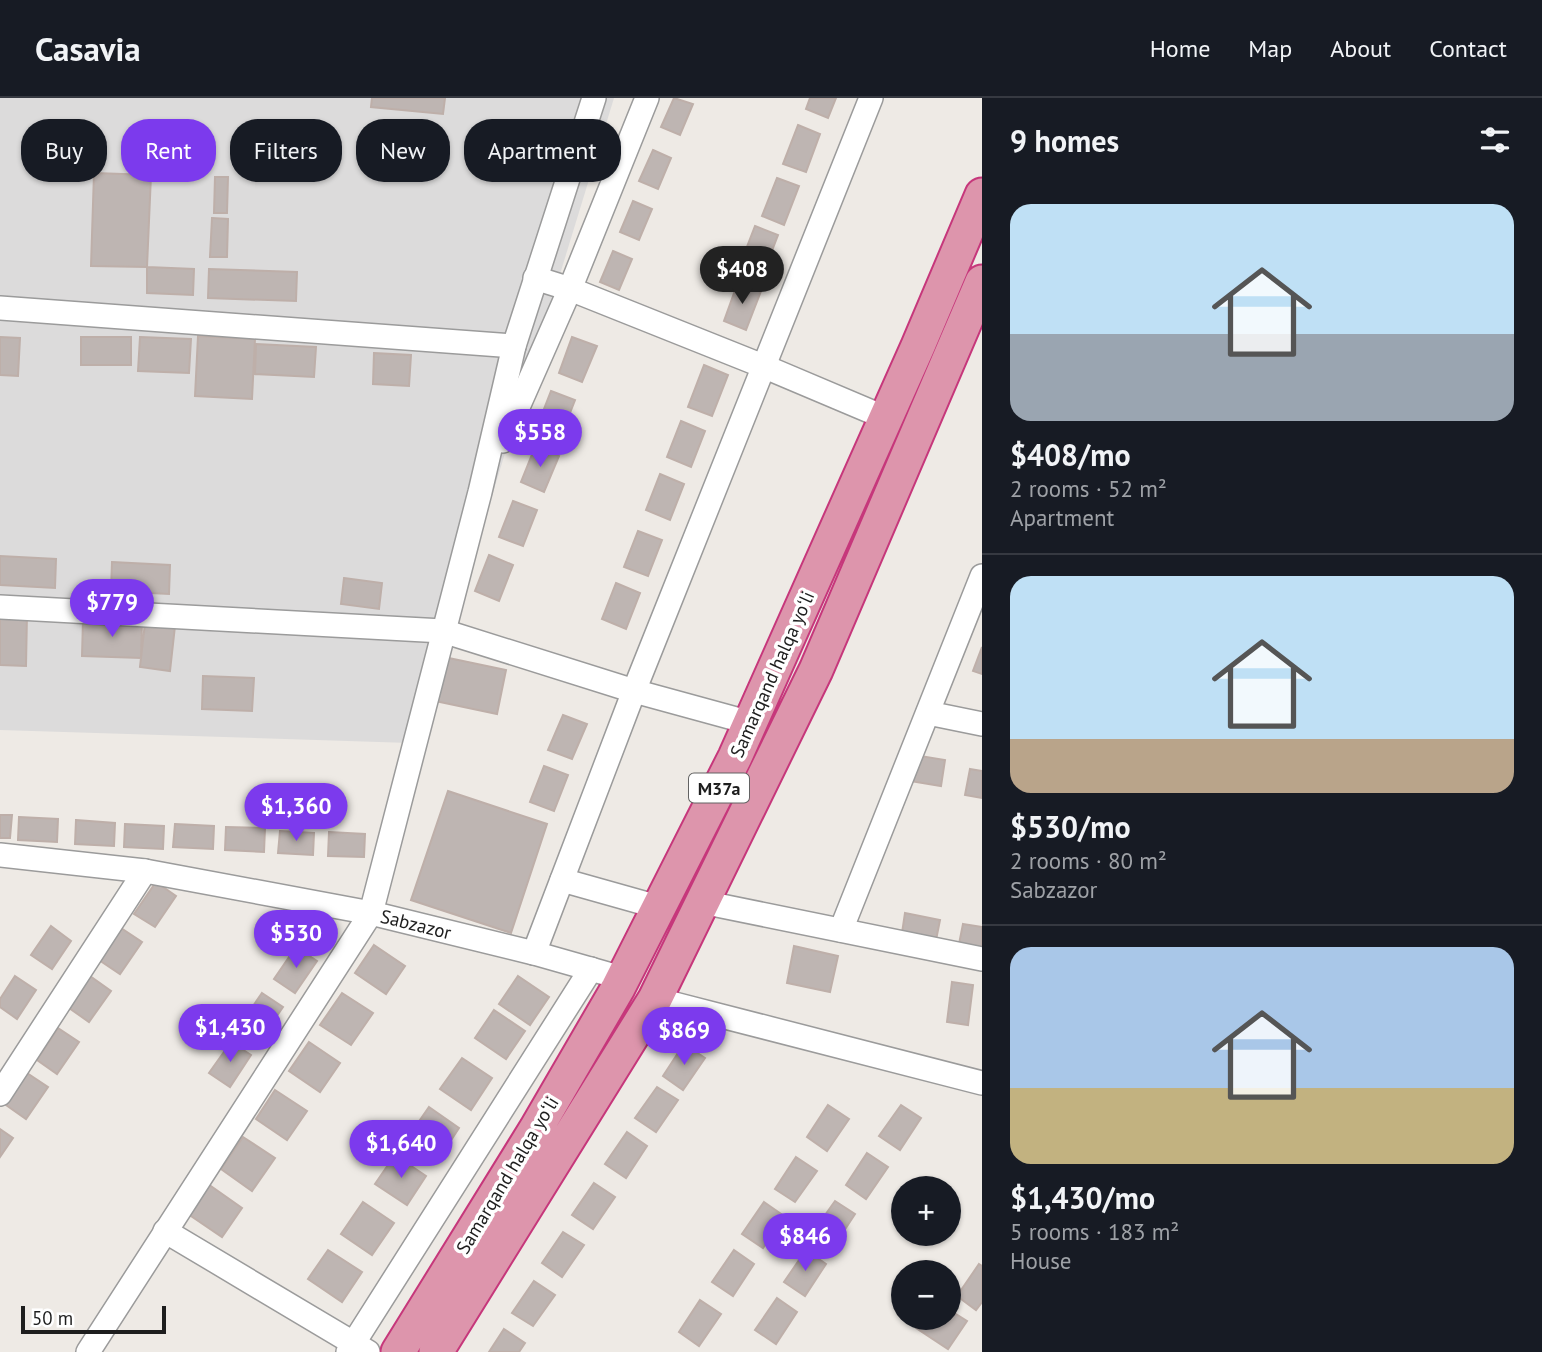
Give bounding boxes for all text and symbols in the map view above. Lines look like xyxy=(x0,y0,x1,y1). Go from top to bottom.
text: Casavia xyxy=(35,27,141,70)
text: Home xyxy=(1150,33,1210,64)
text: Map xyxy=(1248,33,1292,64)
text: About xyxy=(1330,33,1391,64)
text: Contact xyxy=(1429,33,1507,64)
chip: Buy xyxy=(21,119,107,182)
chip: Rent xyxy=(121,119,216,182)
chip: Filters xyxy=(230,119,342,182)
chip: New xyxy=(356,119,450,182)
chip: Apartment xyxy=(464,119,621,182)
text: 9 homes xyxy=(1010,121,1119,160)
icon: filters xyxy=(1476,121,1514,159)
pin: $408 xyxy=(701,246,783,306)
icon: home xyxy=(1199,249,1325,375)
text: $408 xyxy=(716,254,768,283)
pin: $558 xyxy=(499,410,581,469)
text: $558 xyxy=(514,417,566,446)
text: $408/mo xyxy=(1010,435,1131,474)
text: 2 rooms · 52 m² xyxy=(1010,474,1167,503)
text: Apartment xyxy=(1010,503,1114,532)
pin: $779 xyxy=(71,580,153,639)
text: $779 xyxy=(86,587,138,616)
street label: Samarqand halqa yoʻli xyxy=(725,587,819,761)
icon: home xyxy=(1199,621,1325,747)
road number: M37a xyxy=(689,774,749,802)
pin: $1,360 xyxy=(239,784,353,843)
text: $1,360 xyxy=(260,791,332,820)
text: $530/mo xyxy=(1010,807,1131,846)
text: 2 rooms · 80 m² xyxy=(1010,846,1167,875)
text: Sabzazor xyxy=(1010,875,1097,904)
street label: Sabzazor xyxy=(378,904,454,944)
pin: $530 xyxy=(255,910,337,970)
text: $530 xyxy=(270,918,322,947)
icon: home xyxy=(1199,992,1325,1118)
pin: $1,430 xyxy=(173,1004,287,1064)
pin: $869 xyxy=(643,1007,725,1067)
text: $1,430 xyxy=(194,1012,266,1041)
text: $869 xyxy=(658,1015,710,1044)
street label: Samarqand halqa yoʻli xyxy=(450,1092,564,1258)
pin: $1,640 xyxy=(344,1121,458,1180)
text: $1,640 xyxy=(365,1128,437,1157)
map controls xyxy=(891,1176,961,1330)
button: + xyxy=(891,1176,961,1246)
text: $1,430/mo xyxy=(1010,1178,1155,1217)
pin: $846 xyxy=(764,1214,846,1273)
text: 5 rooms · 183 m² xyxy=(1010,1217,1179,1246)
text: $846 xyxy=(779,1221,831,1250)
text: House xyxy=(1010,1246,1072,1275)
button: − xyxy=(891,1260,961,1330)
scale bar xyxy=(21,1303,166,1335)
text: 50 m xyxy=(32,1306,73,1330)

